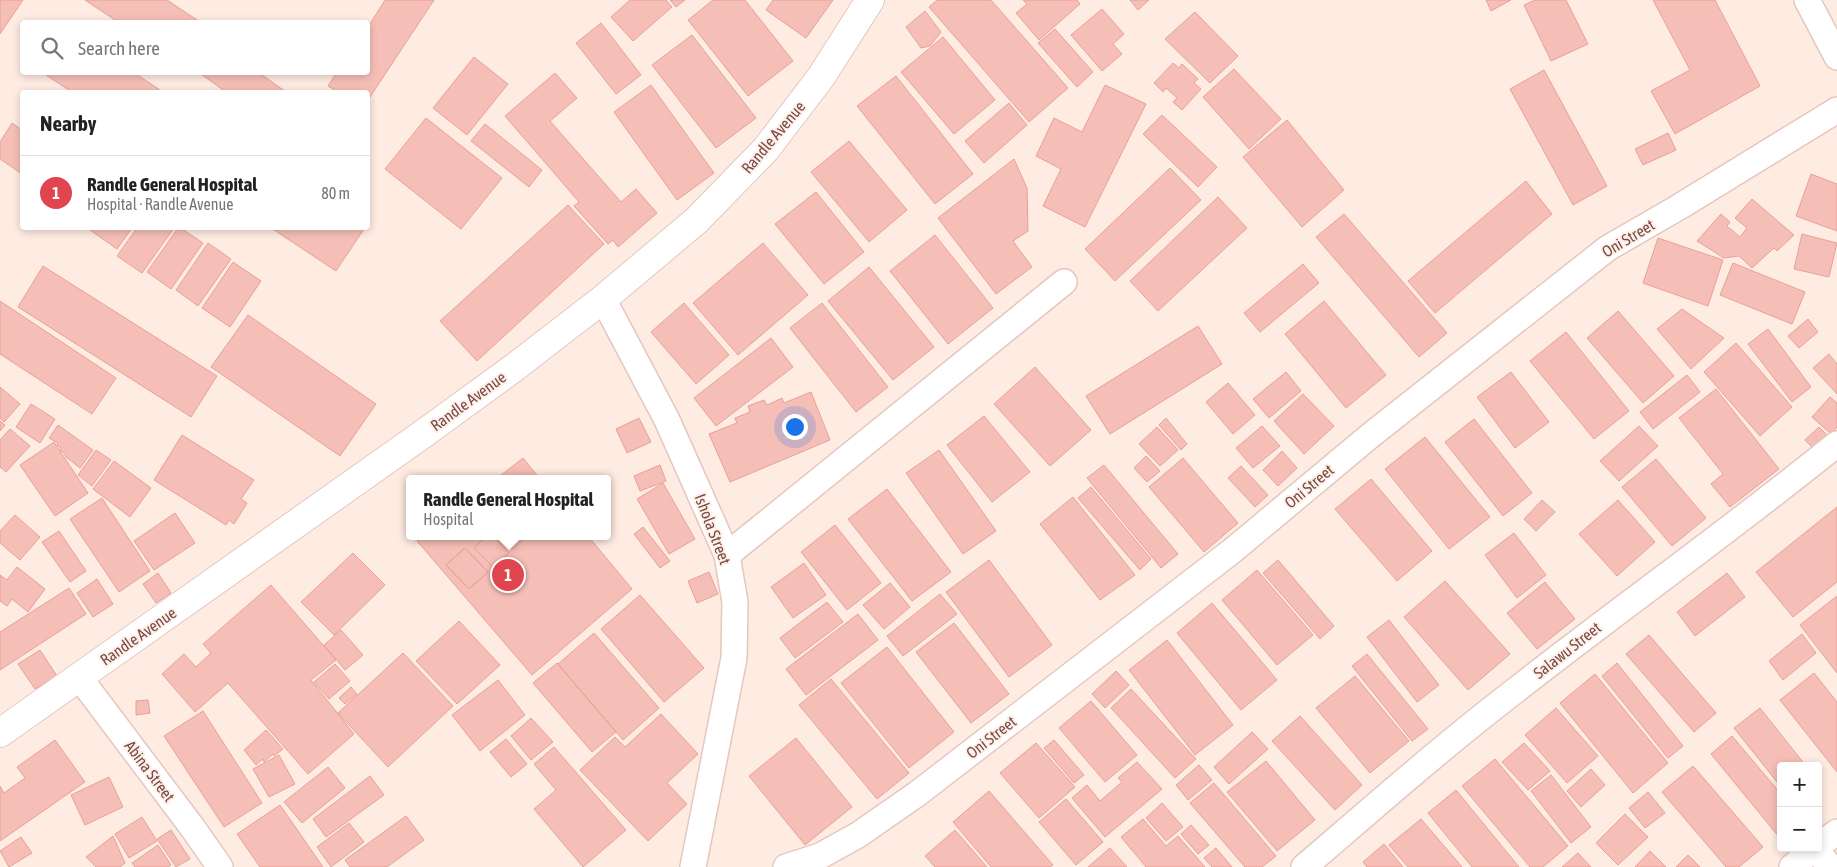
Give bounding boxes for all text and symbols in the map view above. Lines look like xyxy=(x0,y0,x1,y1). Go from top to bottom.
search box xyxy=(20,20,370,75)
icon: search xyxy=(38,34,66,62)
text: Search here xyxy=(78,37,160,59)
street label: Randle Avenue xyxy=(738,97,808,177)
text: Nearby xyxy=(40,111,96,135)
text: Randle General Hospital xyxy=(87,173,257,195)
text: 1 xyxy=(52,184,60,202)
text: 80 m xyxy=(321,184,350,202)
text: Hospital · Randle Avenue xyxy=(87,195,233,213)
street label: Oni Street xyxy=(1598,215,1658,261)
street label: Randle Avenue xyxy=(427,368,509,434)
your location xyxy=(782,414,808,440)
street label: Oni Street xyxy=(1281,460,1337,512)
popup xyxy=(406,475,611,540)
text: Randle General Hospital xyxy=(423,488,594,510)
street label: Ishola Street xyxy=(691,491,735,567)
text: Hospital xyxy=(423,510,473,528)
pin: 1 xyxy=(492,556,524,594)
street label: Randle Avenue xyxy=(97,603,179,669)
street label: Salawu Street xyxy=(1530,618,1605,682)
street label: Oni Street xyxy=(963,712,1020,762)
street label: Abina Street xyxy=(121,737,179,805)
map controls xyxy=(1777,762,1822,852)
button: + xyxy=(1777,762,1822,807)
button: − xyxy=(1777,807,1822,852)

